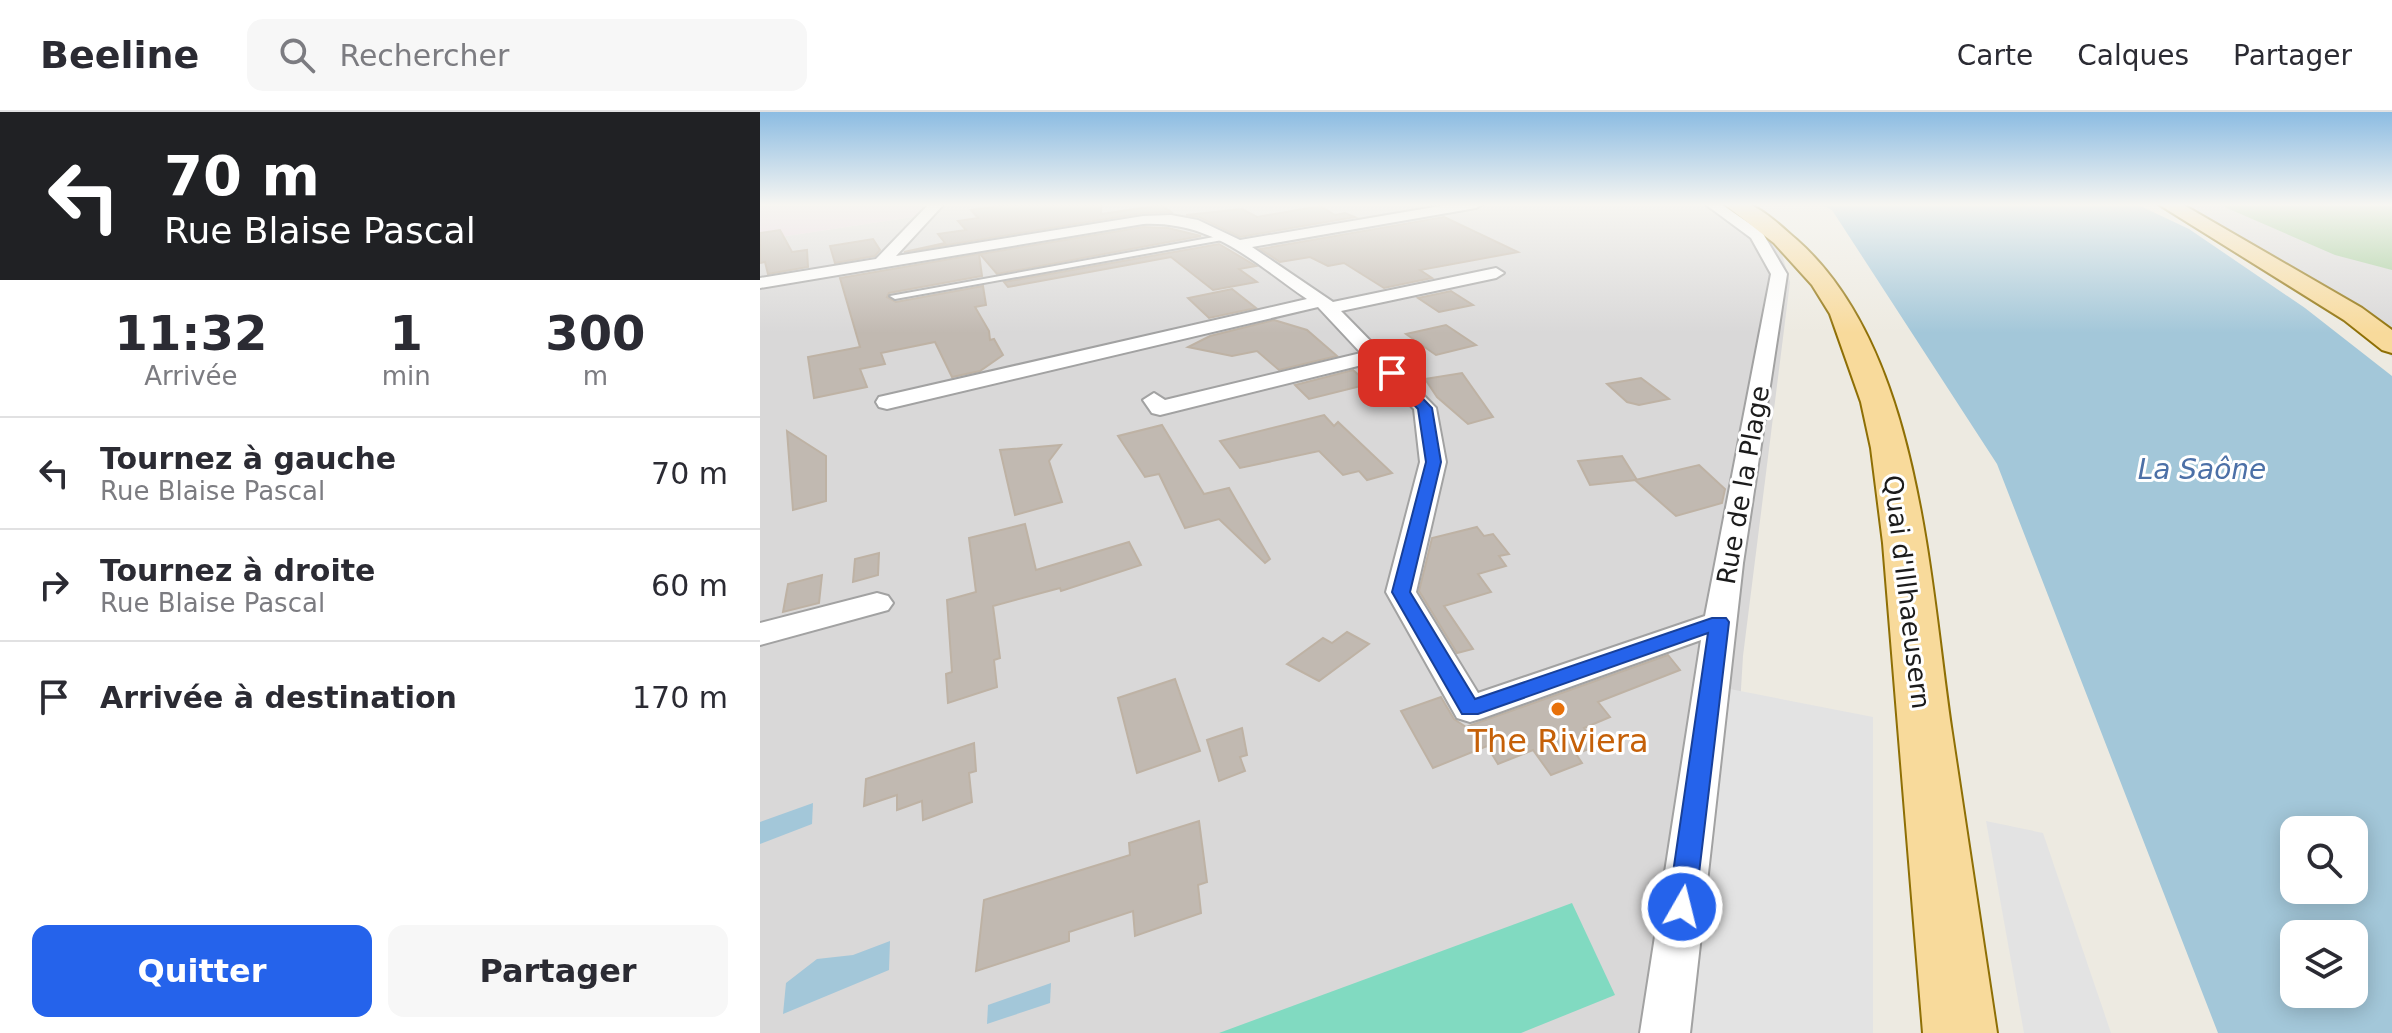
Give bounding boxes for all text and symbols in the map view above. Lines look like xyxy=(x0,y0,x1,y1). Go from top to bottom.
search box xyxy=(247,19,807,91)
text: Beeline xyxy=(40,33,199,77)
icon: search xyxy=(275,33,319,77)
text: Rechercher xyxy=(339,38,509,73)
text: Carte xyxy=(1957,39,2033,72)
text: Calques xyxy=(2077,39,2189,72)
text: Partager xyxy=(2233,39,2352,72)
text: 70 m xyxy=(164,143,320,208)
icon: left xyxy=(32,144,136,248)
text: Rue Blaise Pascal xyxy=(164,210,476,251)
text: 11:32 xyxy=(114,305,267,361)
text: 1 xyxy=(390,305,423,361)
text: 300 xyxy=(545,305,645,361)
pin xyxy=(1358,339,1426,407)
icon: arrive xyxy=(1370,351,1414,395)
text: Arrivée xyxy=(144,361,238,391)
text: min xyxy=(382,361,431,391)
text: m xyxy=(583,361,608,391)
street label: Rue de la Plage xyxy=(1711,383,1775,587)
text: Tournez à gauche xyxy=(100,441,396,476)
icon: left xyxy=(32,451,76,495)
water label: La Saône xyxy=(2138,453,2266,486)
text: 70 m xyxy=(651,456,728,491)
street label: Quai d'Illhaeusern xyxy=(1878,473,1936,711)
text: Rue Blaise Pascal xyxy=(100,476,325,506)
text: Tournez à droite xyxy=(100,553,375,588)
icon: right xyxy=(32,563,76,607)
text: 60 m xyxy=(651,568,728,603)
text: Rue Blaise Pascal xyxy=(100,588,325,618)
icon: arrive xyxy=(32,675,76,719)
text: Arrivée à destination xyxy=(100,680,457,715)
text: 170 m xyxy=(632,680,728,715)
marker: The Riviera xyxy=(1549,700,1567,718)
place label: The Riviera xyxy=(1466,722,1649,760)
map controls xyxy=(2280,816,2368,1008)
button: search xyxy=(2280,816,2368,904)
position arrow xyxy=(1640,865,1724,949)
button: layers xyxy=(2280,920,2368,1008)
button: Quitter xyxy=(32,925,372,1017)
button: Partager xyxy=(388,925,728,1017)

